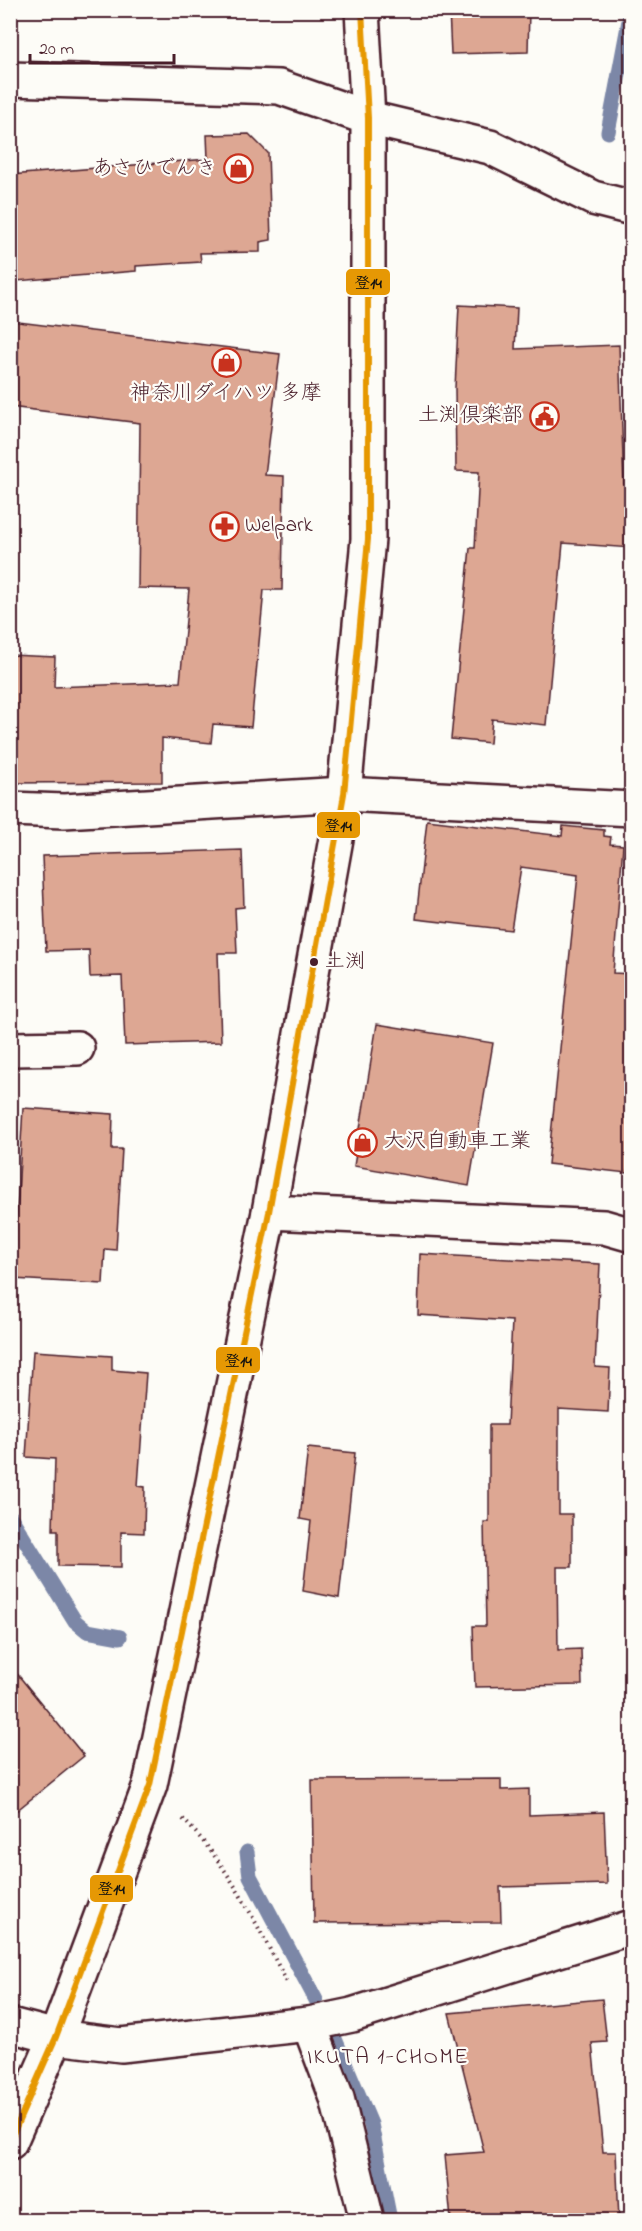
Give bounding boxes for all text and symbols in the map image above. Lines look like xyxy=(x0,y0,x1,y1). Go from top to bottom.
scale bar xyxy=(30,27,174,65)
text: 20 m xyxy=(39,37,74,63)
shop icon: あさひでんき xyxy=(222,153,254,185)
place label: あさひでんき xyxy=(92,154,217,184)
line badge: 登14 xyxy=(345,268,391,296)
text: 登14 xyxy=(354,272,382,296)
shop icon: 神奈川ダイハツ 多摩 xyxy=(210,347,242,379)
place label: 神奈川ダイハツ 多摩 xyxy=(130,379,322,409)
public building icon: 土渕倶楽部 xyxy=(528,400,560,432)
place label: 土渕倶楽部 xyxy=(418,401,523,431)
pharmacy icon: Welpark xyxy=(208,510,240,542)
place label: Welpark xyxy=(245,511,313,541)
line badge: 登14 xyxy=(316,811,361,839)
text: 登14 xyxy=(324,815,352,839)
place label: 土渕 xyxy=(325,948,365,977)
marker: 土渕 xyxy=(308,956,320,968)
shop icon: 大沢自動車工業 xyxy=(347,1126,379,1158)
place label: 大沢自動車工業 xyxy=(384,1127,531,1157)
line badge: 登14 xyxy=(215,1346,261,1374)
text: 登14 xyxy=(224,1350,252,1374)
line badge: 登14 xyxy=(89,1874,134,1903)
text: 登14 xyxy=(97,1878,125,1902)
district label: IKUTA 1-CHOME xyxy=(307,2042,469,2074)

